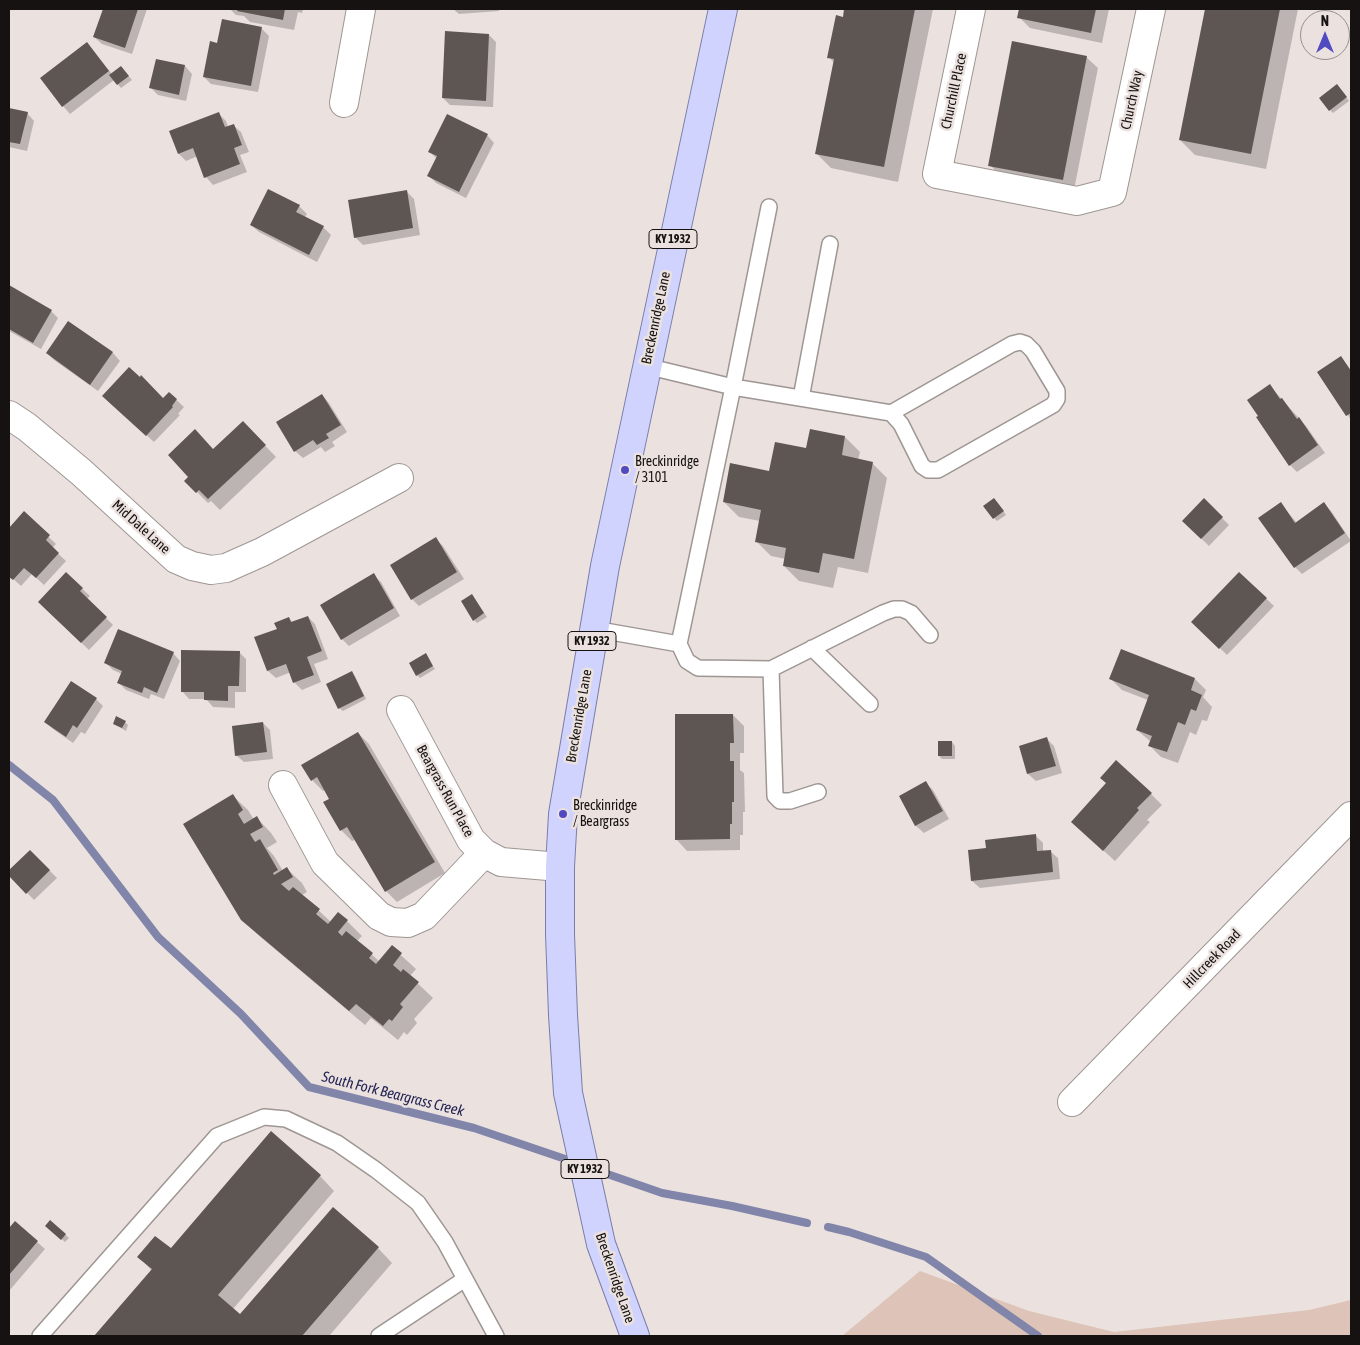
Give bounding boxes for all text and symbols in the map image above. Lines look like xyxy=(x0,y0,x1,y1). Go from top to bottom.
north arrow xyxy=(1300,10,1350,60)
text: N xyxy=(1321,13,1329,29)
street label: Churchill Place xyxy=(938,52,970,130)
street label: Church Way xyxy=(1118,69,1146,131)
road number: KY 1932 xyxy=(649,230,697,248)
street label: Breckenridge Lane xyxy=(638,270,674,366)
place label: Breckinridge / 3101 xyxy=(635,454,699,487)
marker: Breckinridge / 3101 xyxy=(619,464,631,476)
street label: Mid Dale Lane xyxy=(108,497,174,557)
road number: KY 1932 xyxy=(568,631,616,650)
street label: Breckenridge Lane xyxy=(563,668,595,764)
street label: Beargrass Run Place xyxy=(413,742,477,840)
place label: Breckinridge / Beargrass xyxy=(573,798,637,830)
marker: Breckinridge / Beargrass xyxy=(557,808,569,820)
street label: Hillcreek Road xyxy=(1180,926,1244,992)
water label: South Fork Beargrass Creek xyxy=(320,1068,466,1120)
road number: KY 1932 xyxy=(561,1160,609,1178)
street label: Breckenridge Lane xyxy=(592,1231,638,1325)

